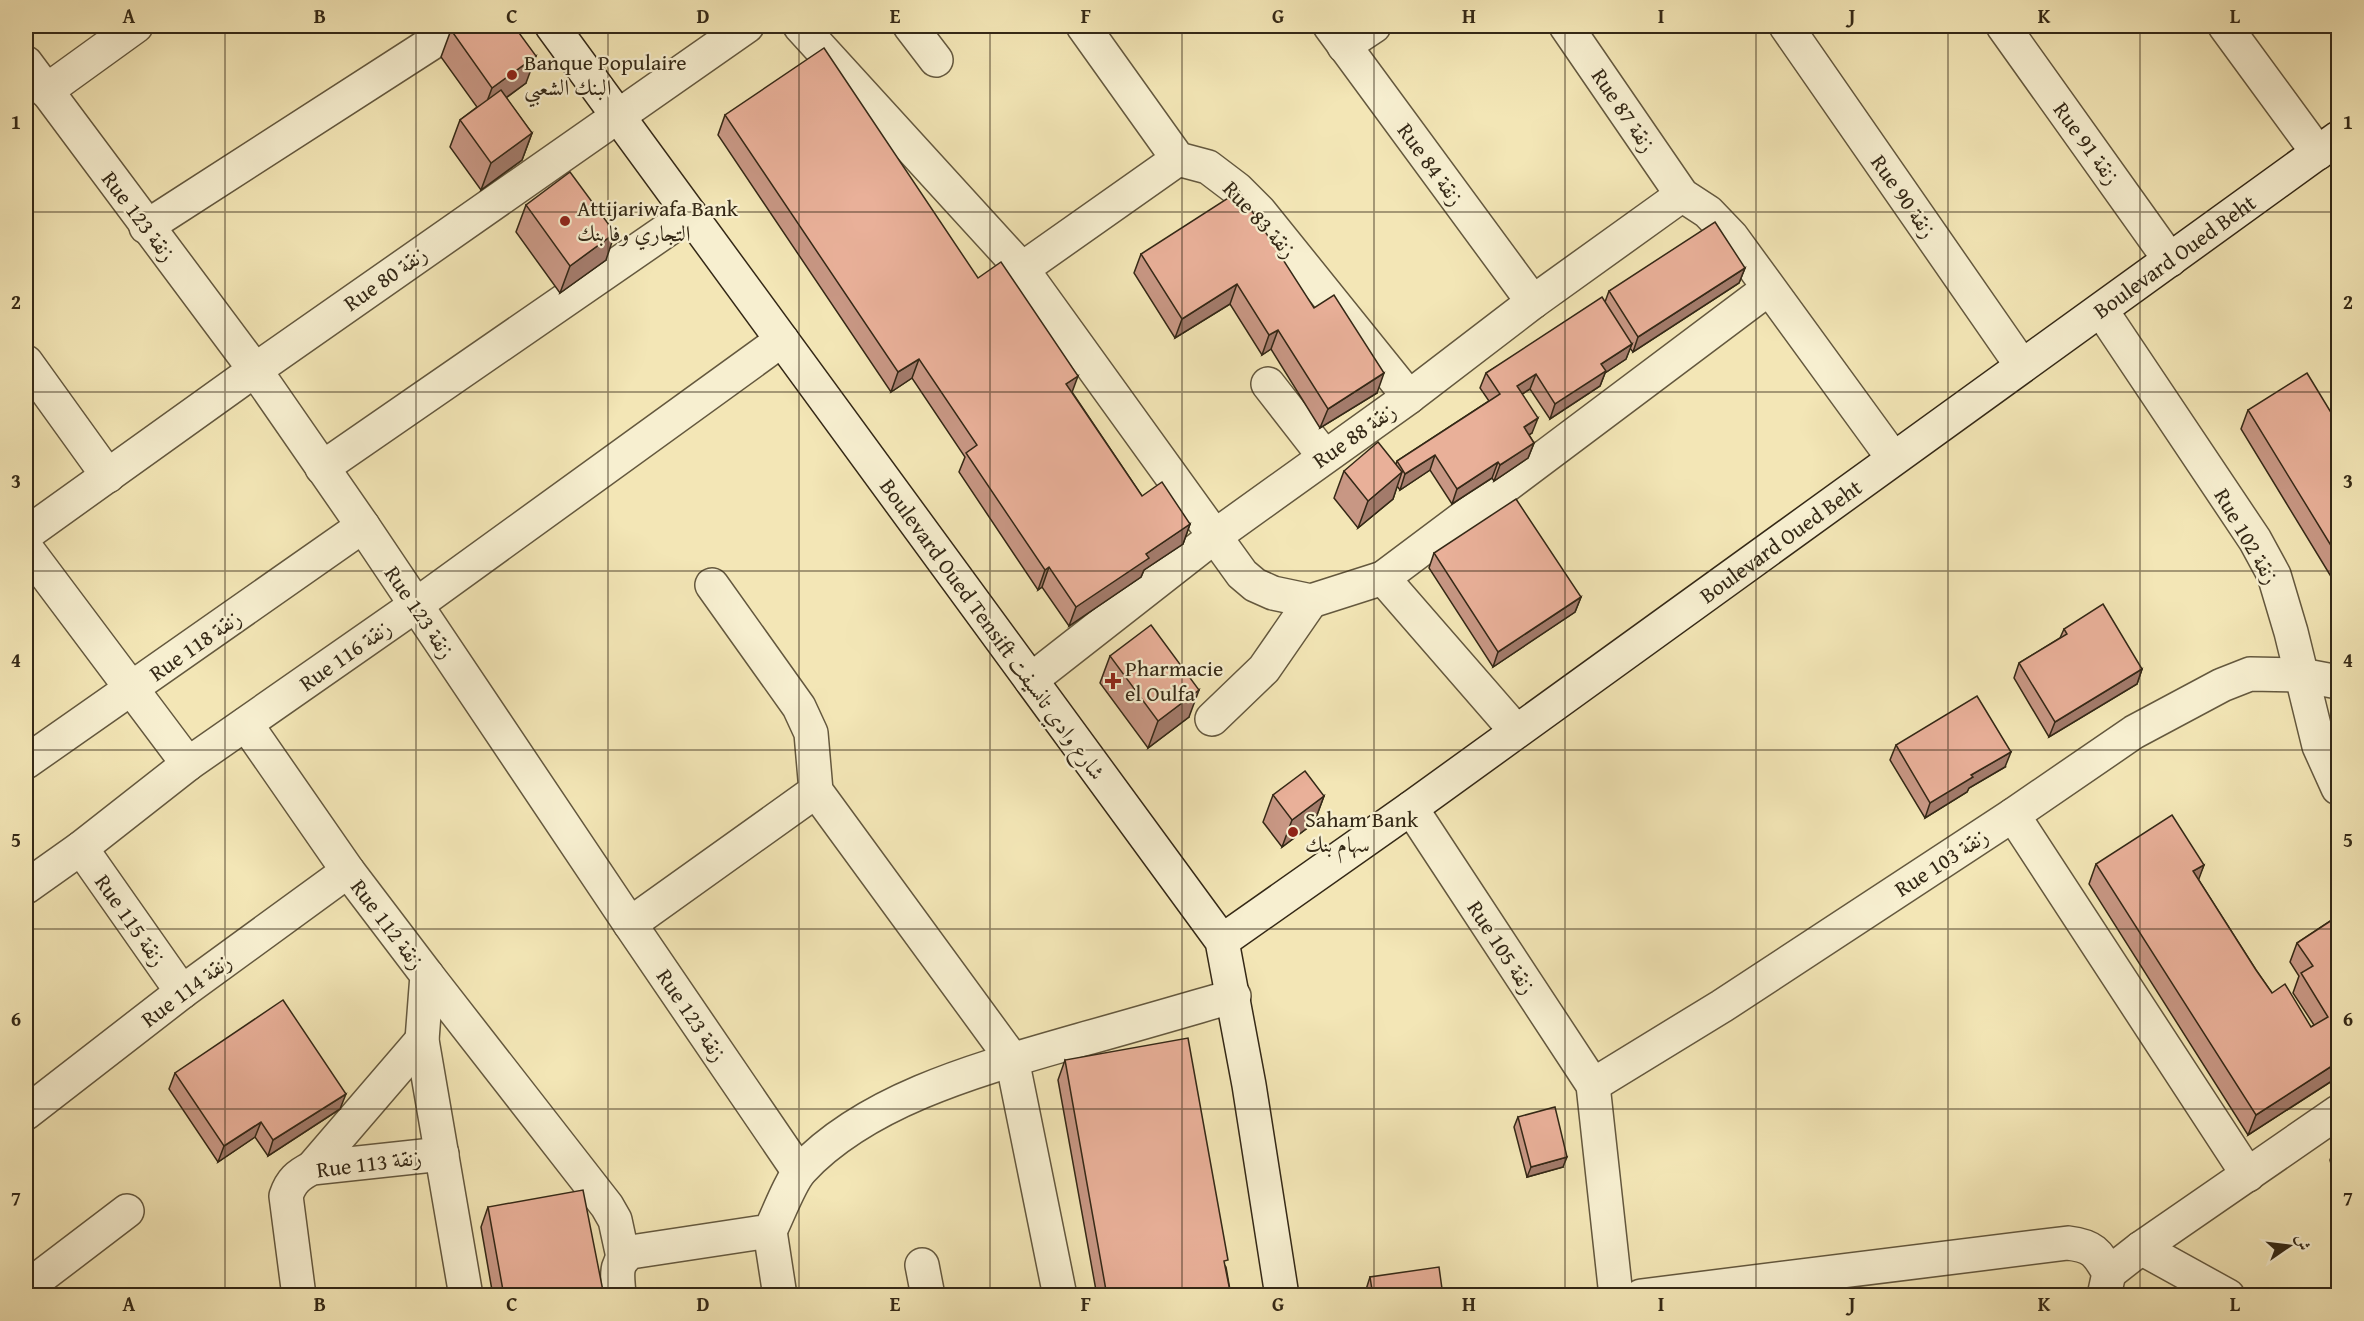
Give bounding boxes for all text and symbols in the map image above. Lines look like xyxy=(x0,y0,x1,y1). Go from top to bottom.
text: A xyxy=(123,1,136,30)
text: B xyxy=(314,1,326,30)
text: C xyxy=(506,1,518,30)
text: D xyxy=(696,1,710,30)
text: E xyxy=(890,1,901,30)
text: F xyxy=(1081,1,1091,30)
text: G xyxy=(1272,1,1284,30)
text: H xyxy=(1462,1,1476,30)
text: I xyxy=(1658,1,1664,30)
text: J xyxy=(1846,1,1856,30)
text: K xyxy=(2038,1,2051,30)
text: L xyxy=(2230,1,2241,30)
place label: Banque Populaire البنك الشعبي xyxy=(524,46,687,108)
street label: Rue 87 زنقة xyxy=(1584,62,1664,158)
marker: Banque Populaire البنك الشعبي xyxy=(505,68,519,82)
street label: Rue 91 زنقة xyxy=(2046,95,2128,191)
text: 1 xyxy=(11,107,21,136)
text: 1 xyxy=(2343,107,2353,136)
street label: Rue 84 زنقة xyxy=(1390,116,1472,212)
street label: Rue 90 زنقة xyxy=(1864,148,1944,244)
street label: Rue 123 زنقة xyxy=(94,164,184,268)
street label: Rue 83 زنقة xyxy=(1216,173,1304,265)
street label: Boulevard Oued Beht xyxy=(2087,186,2262,326)
place label: Attijariwafa Bank التجاري وفا بنك xyxy=(577,192,739,251)
marker: Attijariwafa Bank التجاري وفا بنك xyxy=(558,214,572,228)
street label: Rue 80 زنقة xyxy=(337,238,433,318)
text: 2 xyxy=(11,287,21,316)
text: 2 xyxy=(2343,287,2353,316)
street label: Rue 88 زنقة xyxy=(1306,395,1402,475)
text: 3 xyxy=(11,466,21,495)
text: 3 xyxy=(2343,466,2353,495)
street label: Boulevard Oued Beht xyxy=(1693,471,1869,611)
street label: Boulevard Oued Tensift شارع وادي تانسيفت xyxy=(870,472,1113,788)
street label: Rue 102 زنقة xyxy=(2207,482,2287,590)
street label: Rue 123 زنقة xyxy=(377,559,463,665)
street label: Rue 118 زنقة xyxy=(142,601,248,689)
street label: Rue 116 زنقة xyxy=(292,611,398,699)
text: 4 xyxy=(11,645,21,674)
text: 4 xyxy=(2343,645,2353,674)
place label: Pharmacie el Oulfa xyxy=(1125,652,1223,709)
marker: Pharmacie el Oulfa xyxy=(1106,674,1120,688)
place label: Saham Bank سهام بنك xyxy=(1305,803,1419,864)
street label: Rue 103 زنقة xyxy=(1888,820,1994,904)
text: 5 xyxy=(11,825,21,854)
marker: Saham Bank سهام بنك xyxy=(1286,825,1300,839)
text: 5 xyxy=(2343,825,2353,854)
street label: Rue 115 زنقة xyxy=(87,867,175,973)
street label: Rue 112 زنقة xyxy=(343,872,433,976)
street label: Rue 105 زنقة xyxy=(1460,894,1544,1000)
street label: Rue 114 زنقة xyxy=(134,945,238,1035)
street label: Rue 123 زنقة xyxy=(649,962,735,1068)
text: 6 xyxy=(11,1004,21,1033)
text: 6 xyxy=(2343,1004,2353,1033)
street label: Rue 113 زنقة xyxy=(314,1141,424,1185)
text: 7 xyxy=(11,1183,21,1212)
text: 7 xyxy=(2343,1183,2353,1212)
north arrow xyxy=(2259,1216,2319,1276)
text: ش xyxy=(2290,1232,2317,1253)
text: A xyxy=(123,1289,136,1318)
text: B xyxy=(314,1289,326,1318)
text: C xyxy=(506,1289,518,1318)
text: D xyxy=(696,1289,710,1318)
text: E xyxy=(890,1289,901,1318)
text: F xyxy=(1081,1289,1091,1318)
text: G xyxy=(1272,1289,1284,1318)
text: H xyxy=(1462,1289,1476,1318)
text: I xyxy=(1658,1289,1664,1318)
text: J xyxy=(1846,1289,1856,1318)
text: K xyxy=(2038,1289,2051,1318)
text: L xyxy=(2230,1289,2241,1318)

